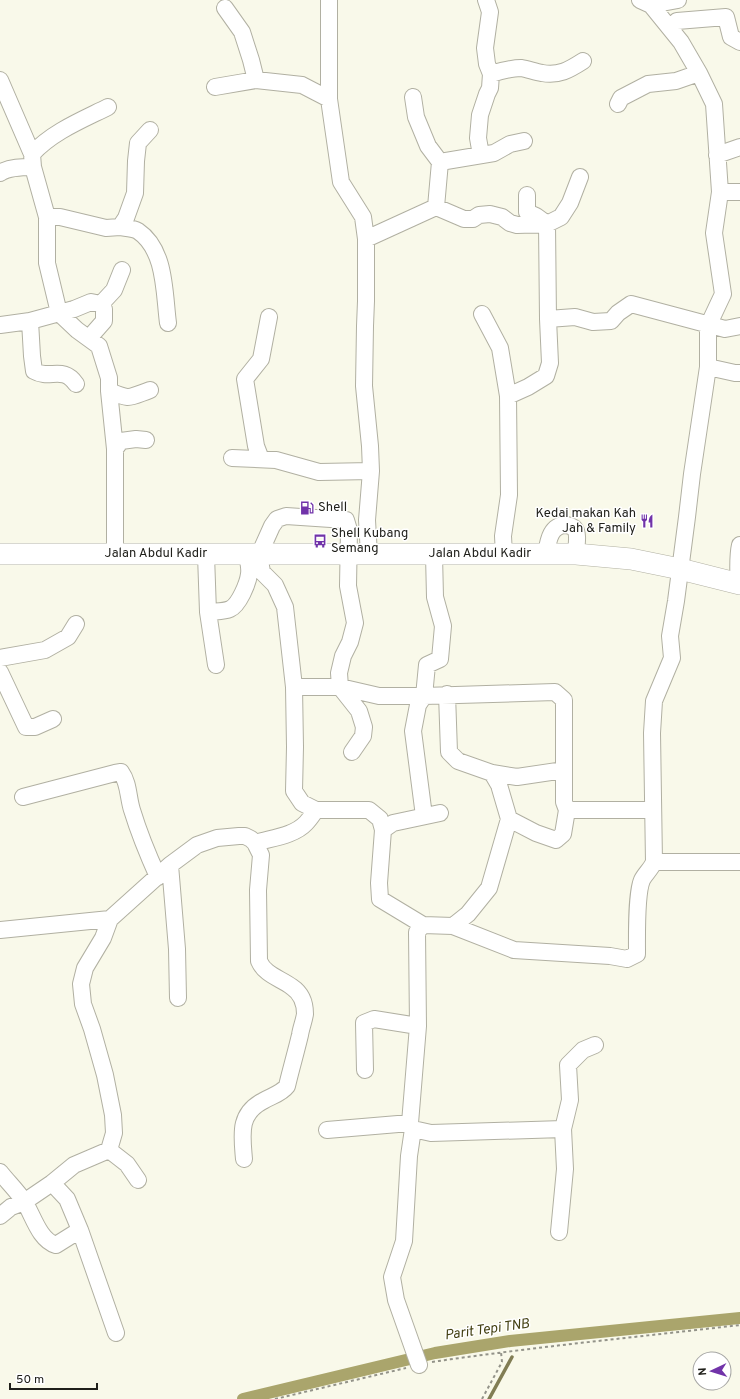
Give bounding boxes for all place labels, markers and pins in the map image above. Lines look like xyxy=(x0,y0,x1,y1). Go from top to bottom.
fuel station icon: Shell xyxy=(299,500,315,516)
place label: Shell xyxy=(318,500,347,516)
place label: Kedai makan Kah Jah & Family xyxy=(536,506,636,537)
restaurant icon: Kedai makan Kah Jah & Family xyxy=(639,513,655,529)
place label: Shell Kubang Semang xyxy=(331,526,408,557)
bus stop icon: Shell Kubang Semang xyxy=(312,533,328,549)

